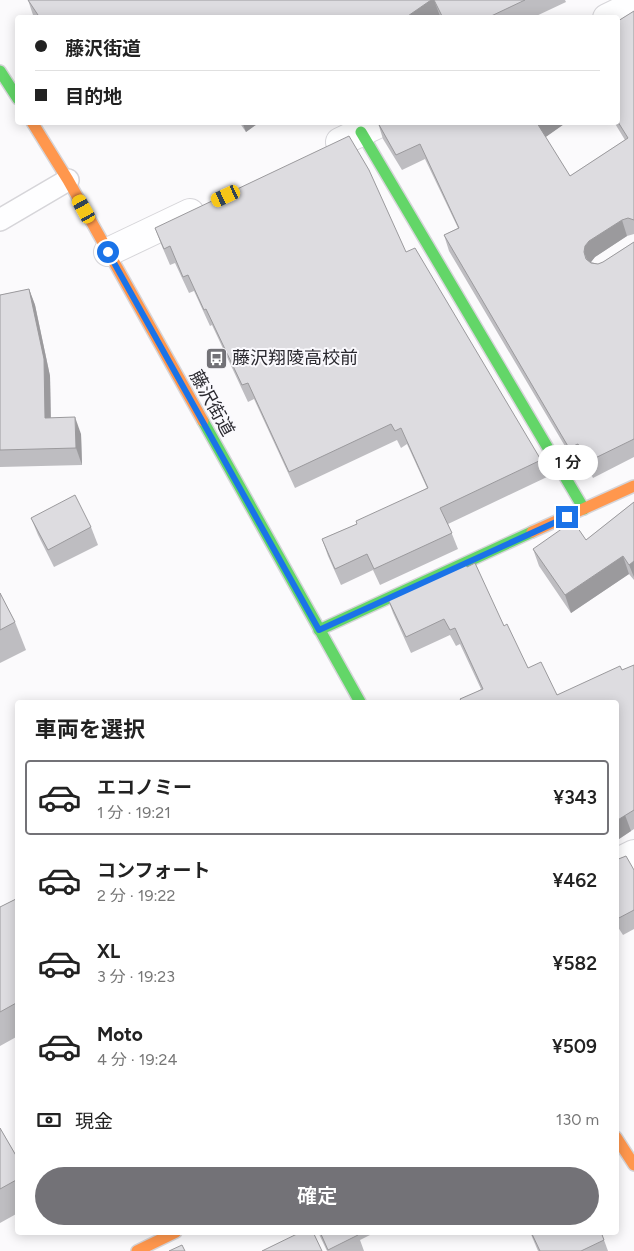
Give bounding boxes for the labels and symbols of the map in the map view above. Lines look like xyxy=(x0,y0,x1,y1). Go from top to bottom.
car xyxy=(209,183,242,209)
car xyxy=(70,192,97,226)
route start xyxy=(97,241,119,263)
bus stop icon: 藤沢翔陵高校前 xyxy=(204,346,228,370)
place label: 藤沢翔陵高校前 xyxy=(232,347,358,369)
street label: 藤沢街道 xyxy=(185,366,239,440)
callout: 1 分 xyxy=(537,444,597,480)
route end xyxy=(556,506,578,528)

